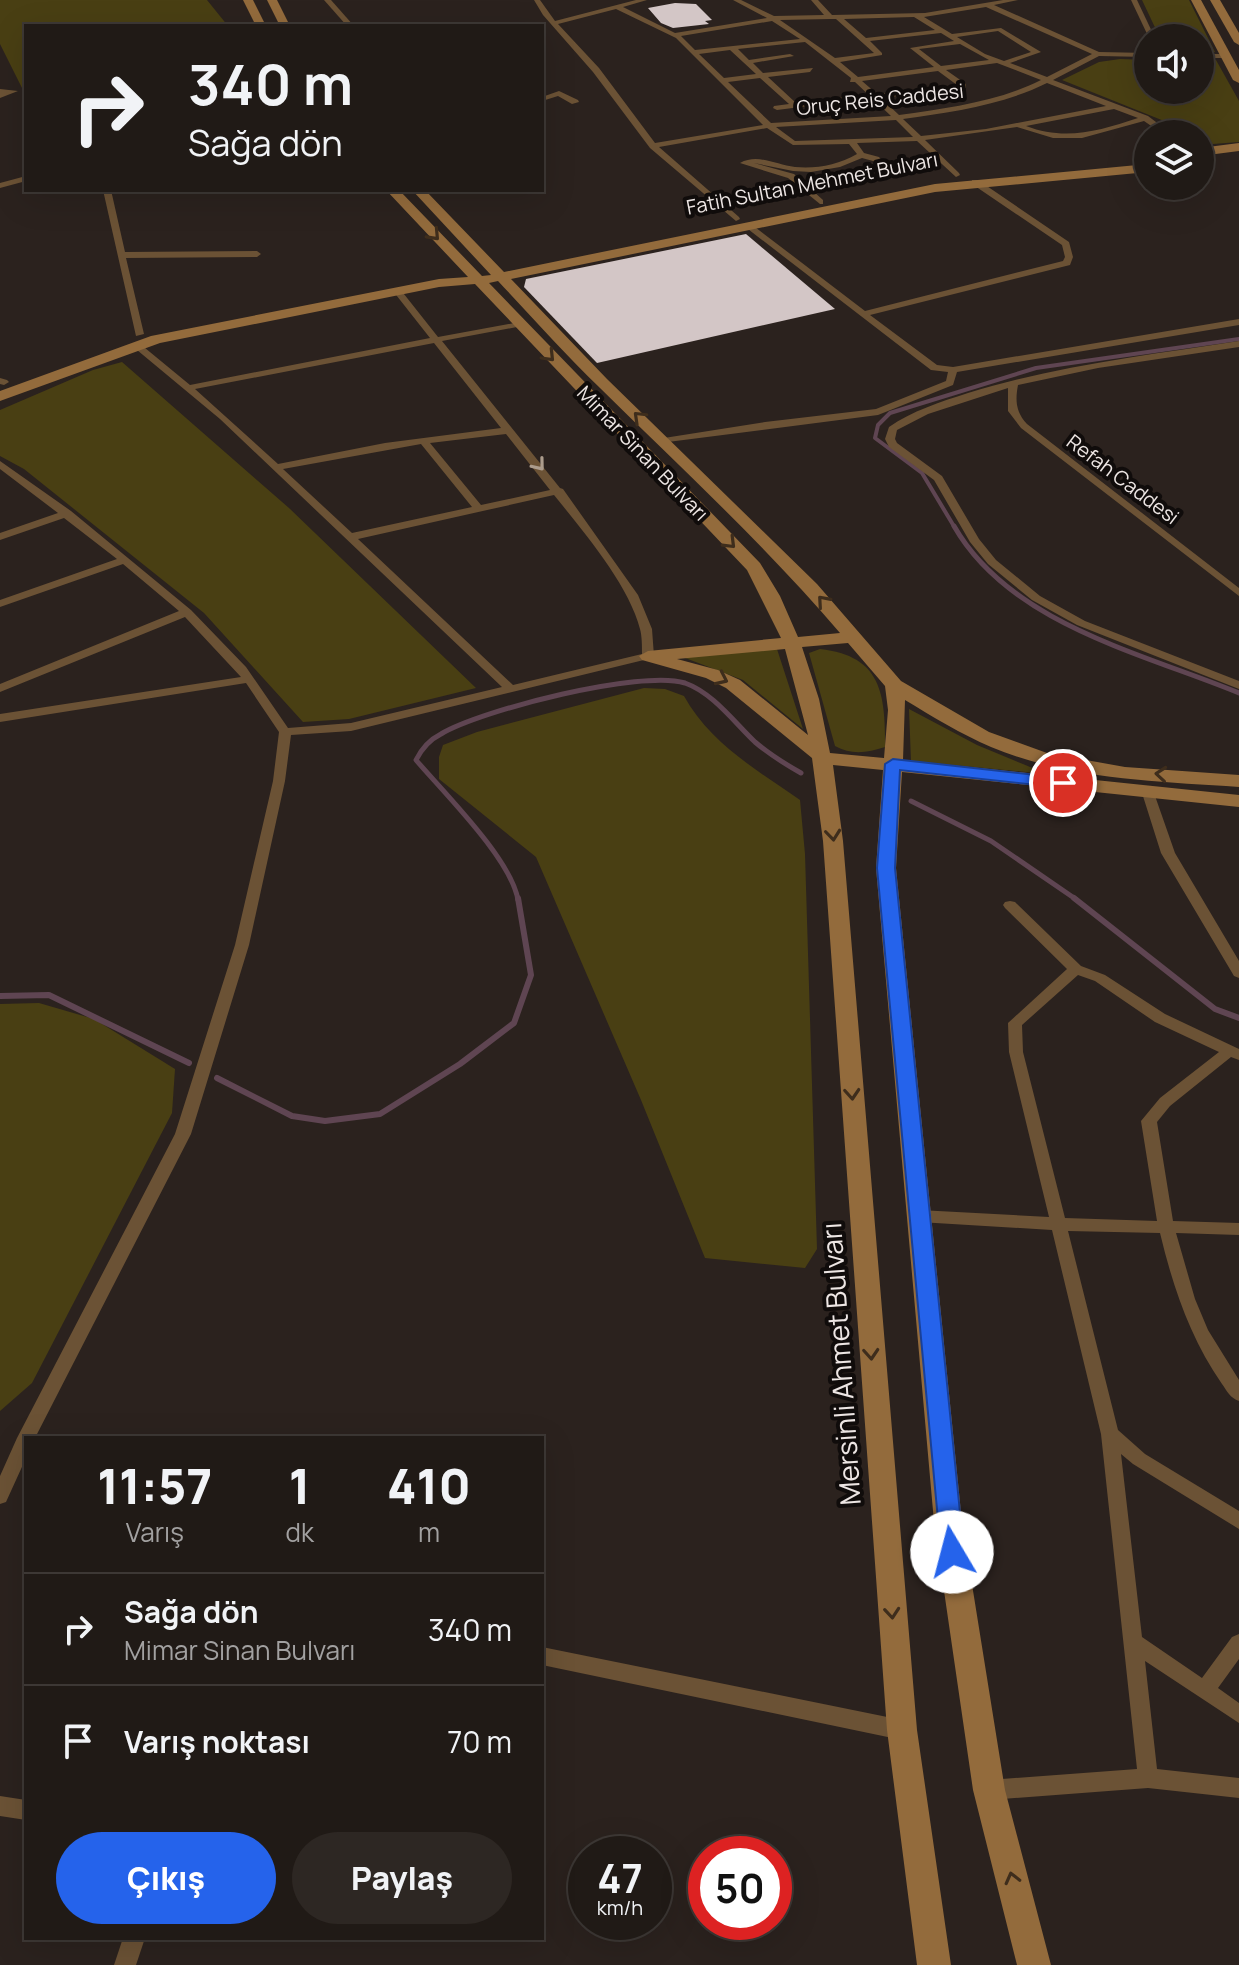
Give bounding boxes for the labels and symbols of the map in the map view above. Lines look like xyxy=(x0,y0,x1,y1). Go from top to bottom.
street label: Oruç Reis Caddesi xyxy=(795,77,965,121)
street label: Fatih Sultan Mehmet Bulvarı xyxy=(684,145,940,221)
one-way arrow xyxy=(424,226,438,241)
one-way arrow xyxy=(540,347,554,361)
street label: Mimar Sinan Bulvarı xyxy=(571,380,715,526)
one-way arrow xyxy=(634,412,648,427)
street label: Refah Caddesi xyxy=(1061,428,1185,530)
one-way arrow xyxy=(529,456,543,471)
one-way arrow xyxy=(721,534,735,548)
one-way arrow xyxy=(818,596,833,611)
one-way arrow xyxy=(714,669,729,685)
pin xyxy=(1029,749,1097,817)
one-way arrow xyxy=(1154,766,1167,783)
one-way arrow xyxy=(824,829,841,842)
one-way arrow xyxy=(843,1088,860,1101)
street label: Mersinli Ahmet Bulvarı xyxy=(811,1221,869,1507)
one-way arrow xyxy=(862,1348,879,1361)
position arrow xyxy=(910,1510,994,1594)
one-way arrow xyxy=(883,1607,900,1620)
speed limit sign: 50 xyxy=(688,1836,792,1940)
one-way arrow xyxy=(1004,1872,1021,1886)

